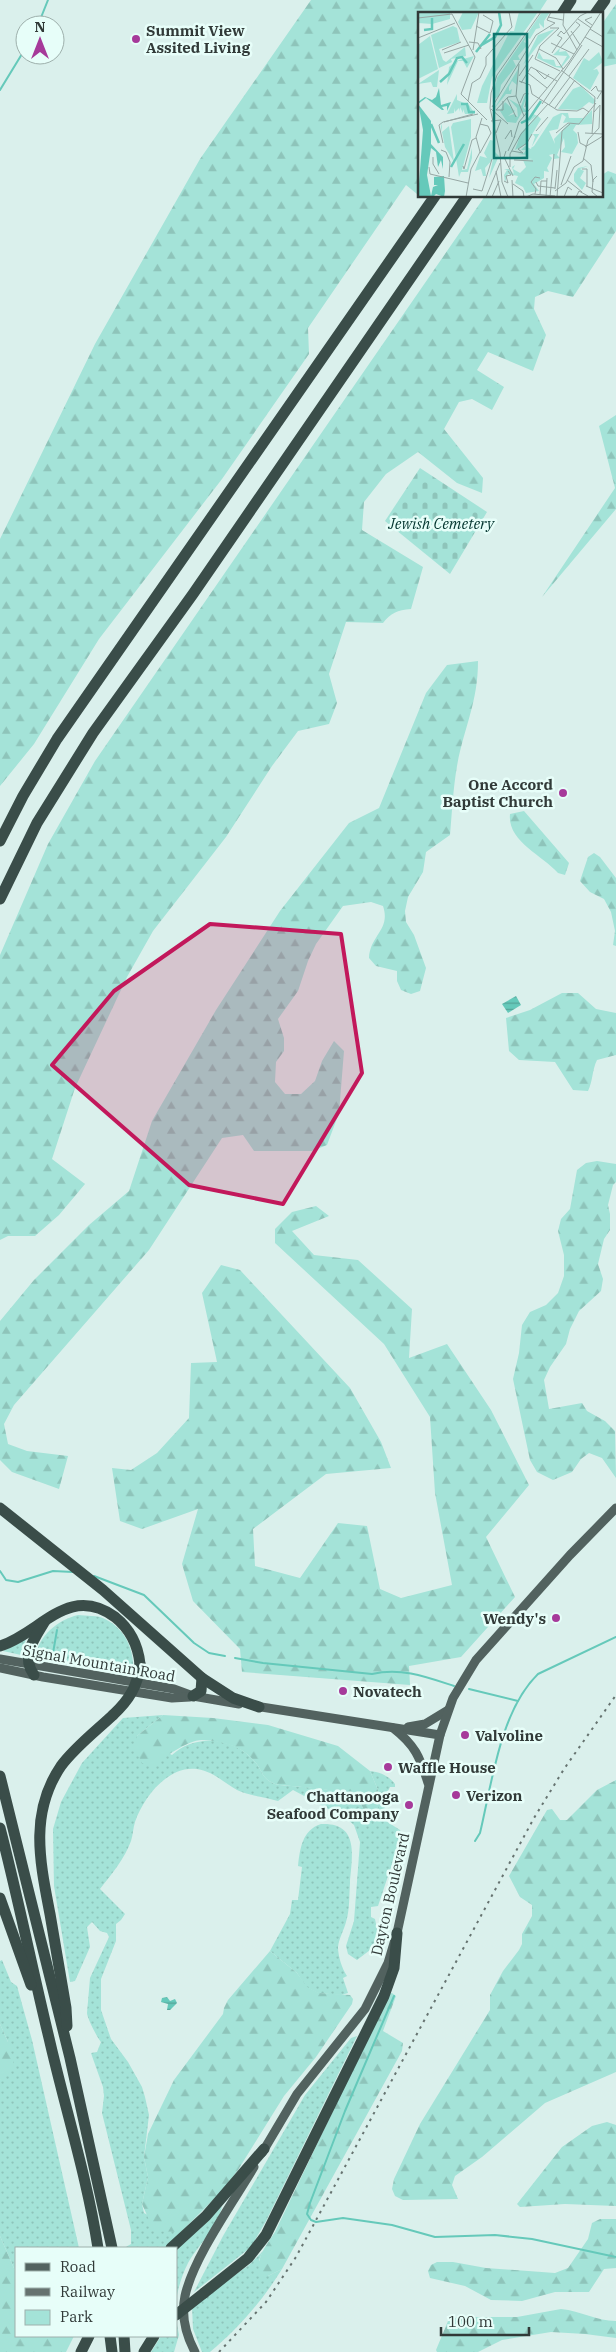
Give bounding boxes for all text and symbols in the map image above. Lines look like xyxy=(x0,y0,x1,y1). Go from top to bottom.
inset map xyxy=(418,12,604,198)
north arrow xyxy=(15,15,65,65)
text: N xyxy=(34,18,46,36)
place label: Summit View Assited Living xyxy=(146,21,251,57)
marker: Summit View Assited Living xyxy=(130,33,142,45)
park label: Jewish Cemetery xyxy=(387,514,495,533)
place label: One Accord Baptist Church xyxy=(442,775,554,811)
marker: One Accord Baptist Church xyxy=(557,787,569,799)
place label: Wendy's xyxy=(483,1609,546,1628)
marker: Wendy's xyxy=(550,1612,562,1624)
street label: Signal Mountain Road xyxy=(21,1640,177,1686)
place label: Novatech xyxy=(353,1682,422,1701)
marker: Novatech xyxy=(337,1685,349,1697)
place label: Valvoline xyxy=(475,1726,543,1745)
marker: Valvoline xyxy=(459,1729,471,1741)
place label: Waffle House xyxy=(398,1758,496,1777)
marker: Waffle House xyxy=(382,1761,394,1773)
place label: Verizon xyxy=(466,1786,523,1805)
place label: Chattanooga Seafood Company xyxy=(267,1787,399,1823)
marker: Verizon xyxy=(450,1789,462,1801)
marker: Chattanooga Seafood Company xyxy=(403,1799,415,1811)
street label: Dayton Boulevard xyxy=(367,1831,413,1957)
legend xyxy=(15,2247,178,2337)
text: Road xyxy=(60,2257,96,2276)
text: Railway xyxy=(60,2282,115,2301)
scale bar xyxy=(441,2304,528,2336)
text: Park xyxy=(60,2307,93,2326)
text: 100 m xyxy=(448,2312,493,2331)

